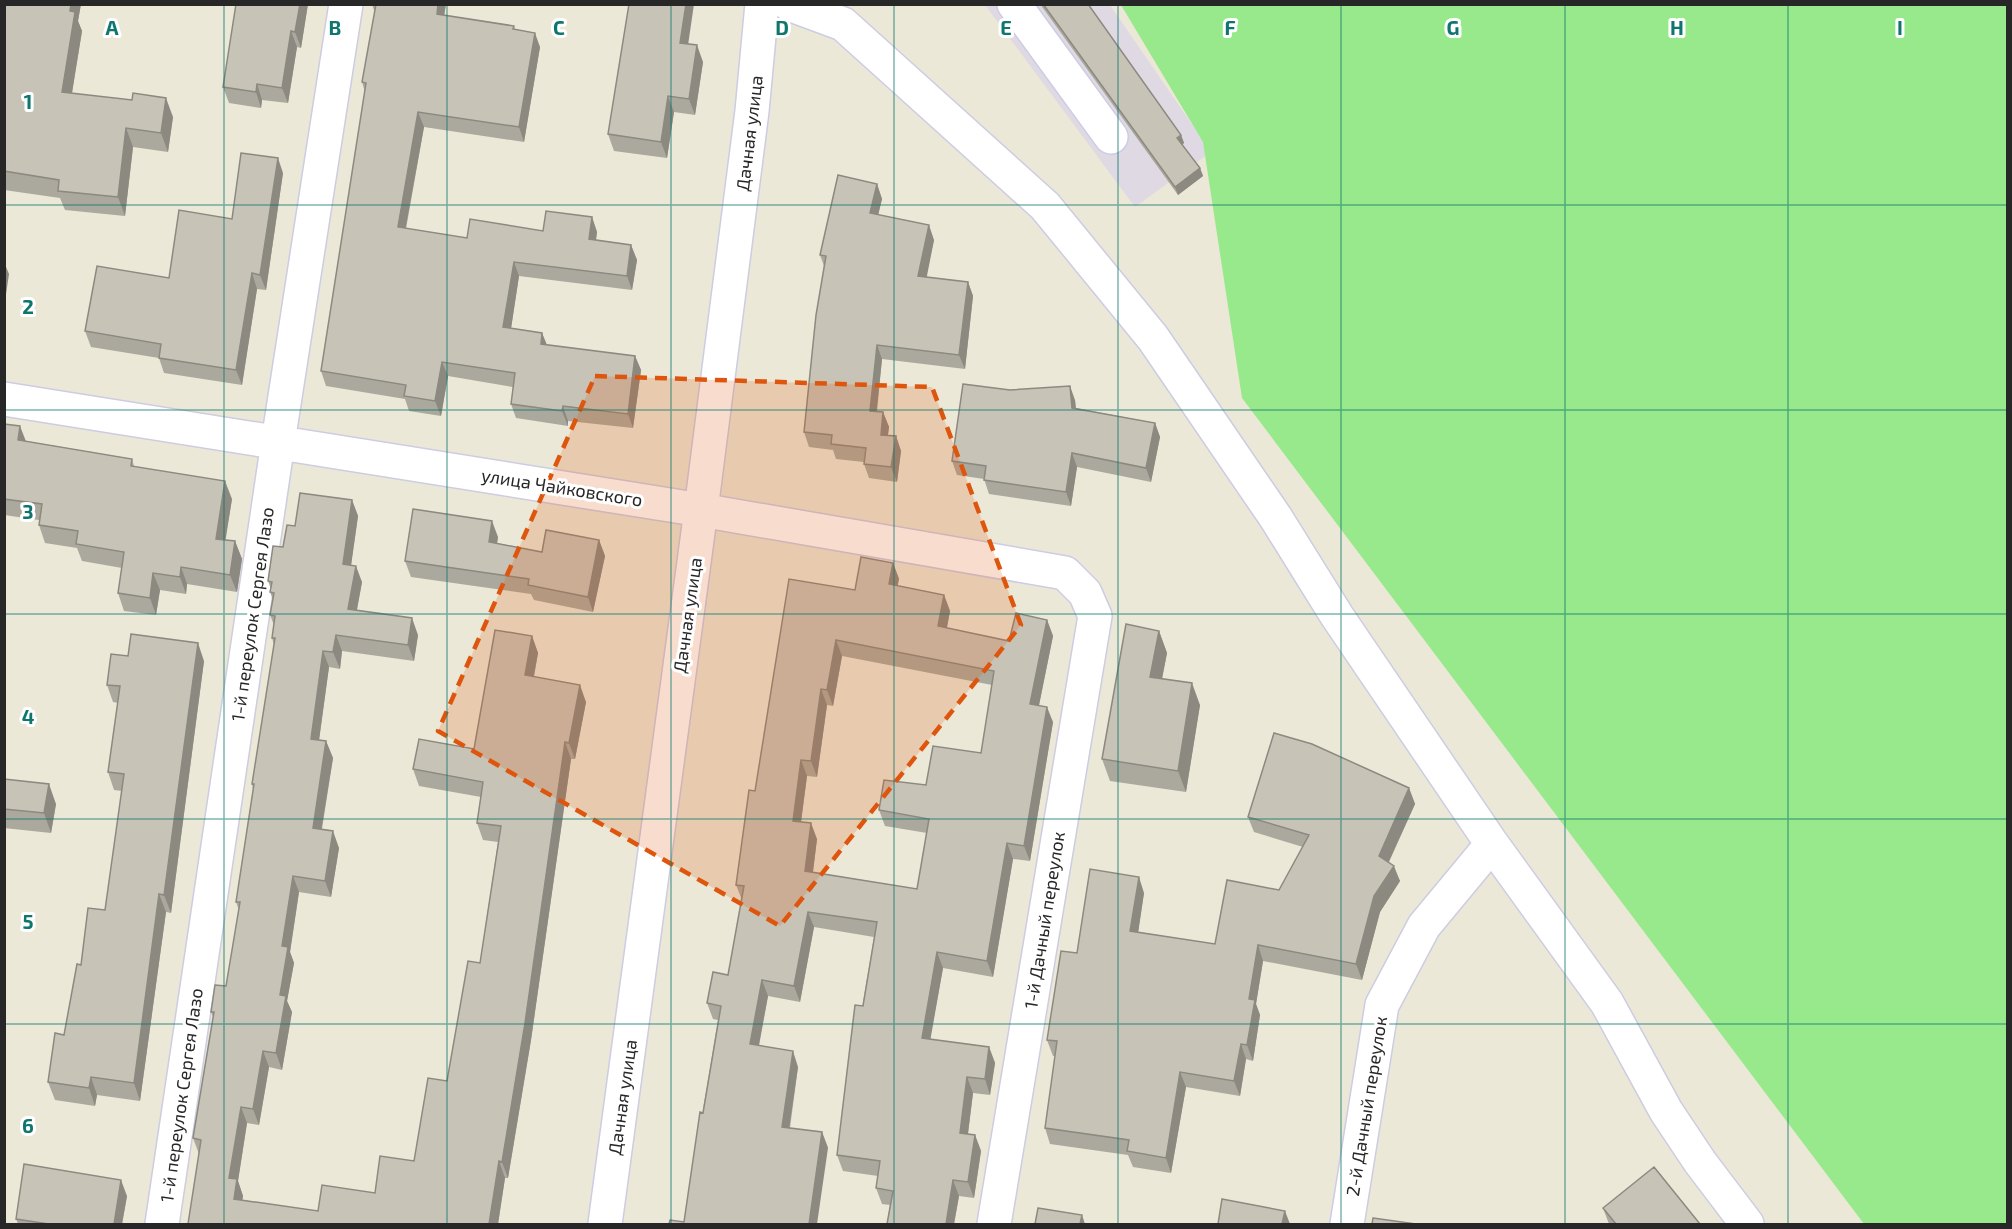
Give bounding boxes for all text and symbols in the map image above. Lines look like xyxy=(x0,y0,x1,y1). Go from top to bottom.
text: A xyxy=(105,15,119,39)
text: B xyxy=(329,15,341,39)
text: C xyxy=(553,15,565,39)
text: D xyxy=(775,15,789,39)
text: E xyxy=(1000,15,1012,39)
text: F xyxy=(1224,15,1236,39)
text: G xyxy=(1447,15,1459,39)
text: H xyxy=(1670,15,1684,39)
text: I xyxy=(1897,15,1903,39)
street label: Дачная улица xyxy=(731,74,767,192)
text: 1 xyxy=(24,89,32,113)
text: 2 xyxy=(22,294,34,318)
street label: улица Чайковского xyxy=(480,463,644,511)
text: 3 xyxy=(22,499,34,523)
street label: 1-й переулок Сергея Лазо xyxy=(226,506,278,722)
street label: Дачная улица xyxy=(668,556,706,674)
text: 4 xyxy=(22,704,35,728)
street label: 1-й Дачный переулок xyxy=(1019,829,1069,1010)
text: 5 xyxy=(22,909,34,933)
street label: 1-й переулок Сергея Лазо xyxy=(155,987,207,1203)
street label: 2-й Дачный переулок xyxy=(1341,1014,1391,1198)
street label: Дачная улица xyxy=(603,1038,641,1156)
text: 6 xyxy=(22,1113,34,1137)

